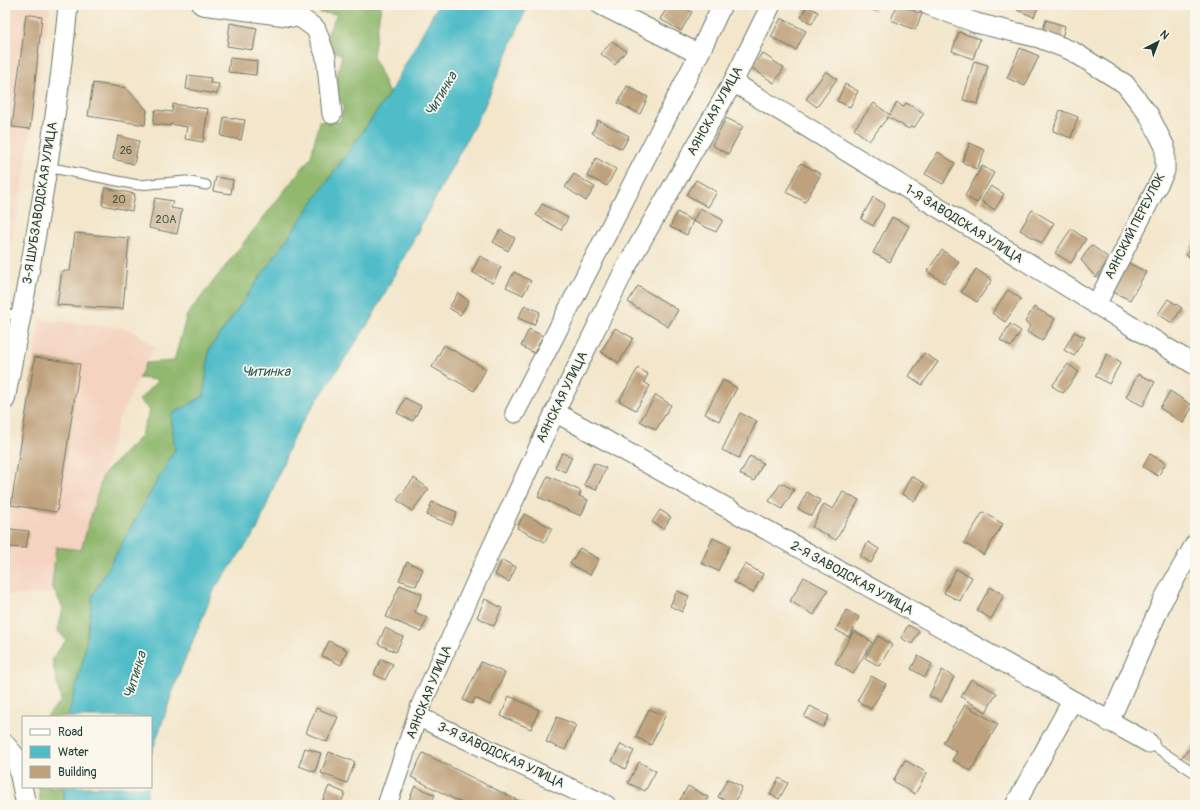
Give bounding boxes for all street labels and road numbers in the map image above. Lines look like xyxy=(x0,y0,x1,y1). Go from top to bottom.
street label: АЯНСКАЯ УЛИЦА xyxy=(684,63,746,158)
street label: 3-Я ШУБЗАВОДСКАЯ УЛИЦА xyxy=(19,120,61,285)
street label: АЯНСКИЙ ПЕРЕУЛОК xyxy=(1101,170,1169,282)
street label: 1-Я ЗАВОДСКАЯ УЛИЦА xyxy=(902,181,1026,267)
street label: АЯНСКАЯ УЛИЦА xyxy=(533,348,591,445)
street label: 2-Я ЗАВОДСКАЯ УЛИЦА xyxy=(788,538,917,619)
street label: АЯНСКАЯ УЛИЦА xyxy=(403,642,455,741)
street label: 3-Я ЗАВОДСКАЯ УЛИЦА xyxy=(435,719,567,792)

